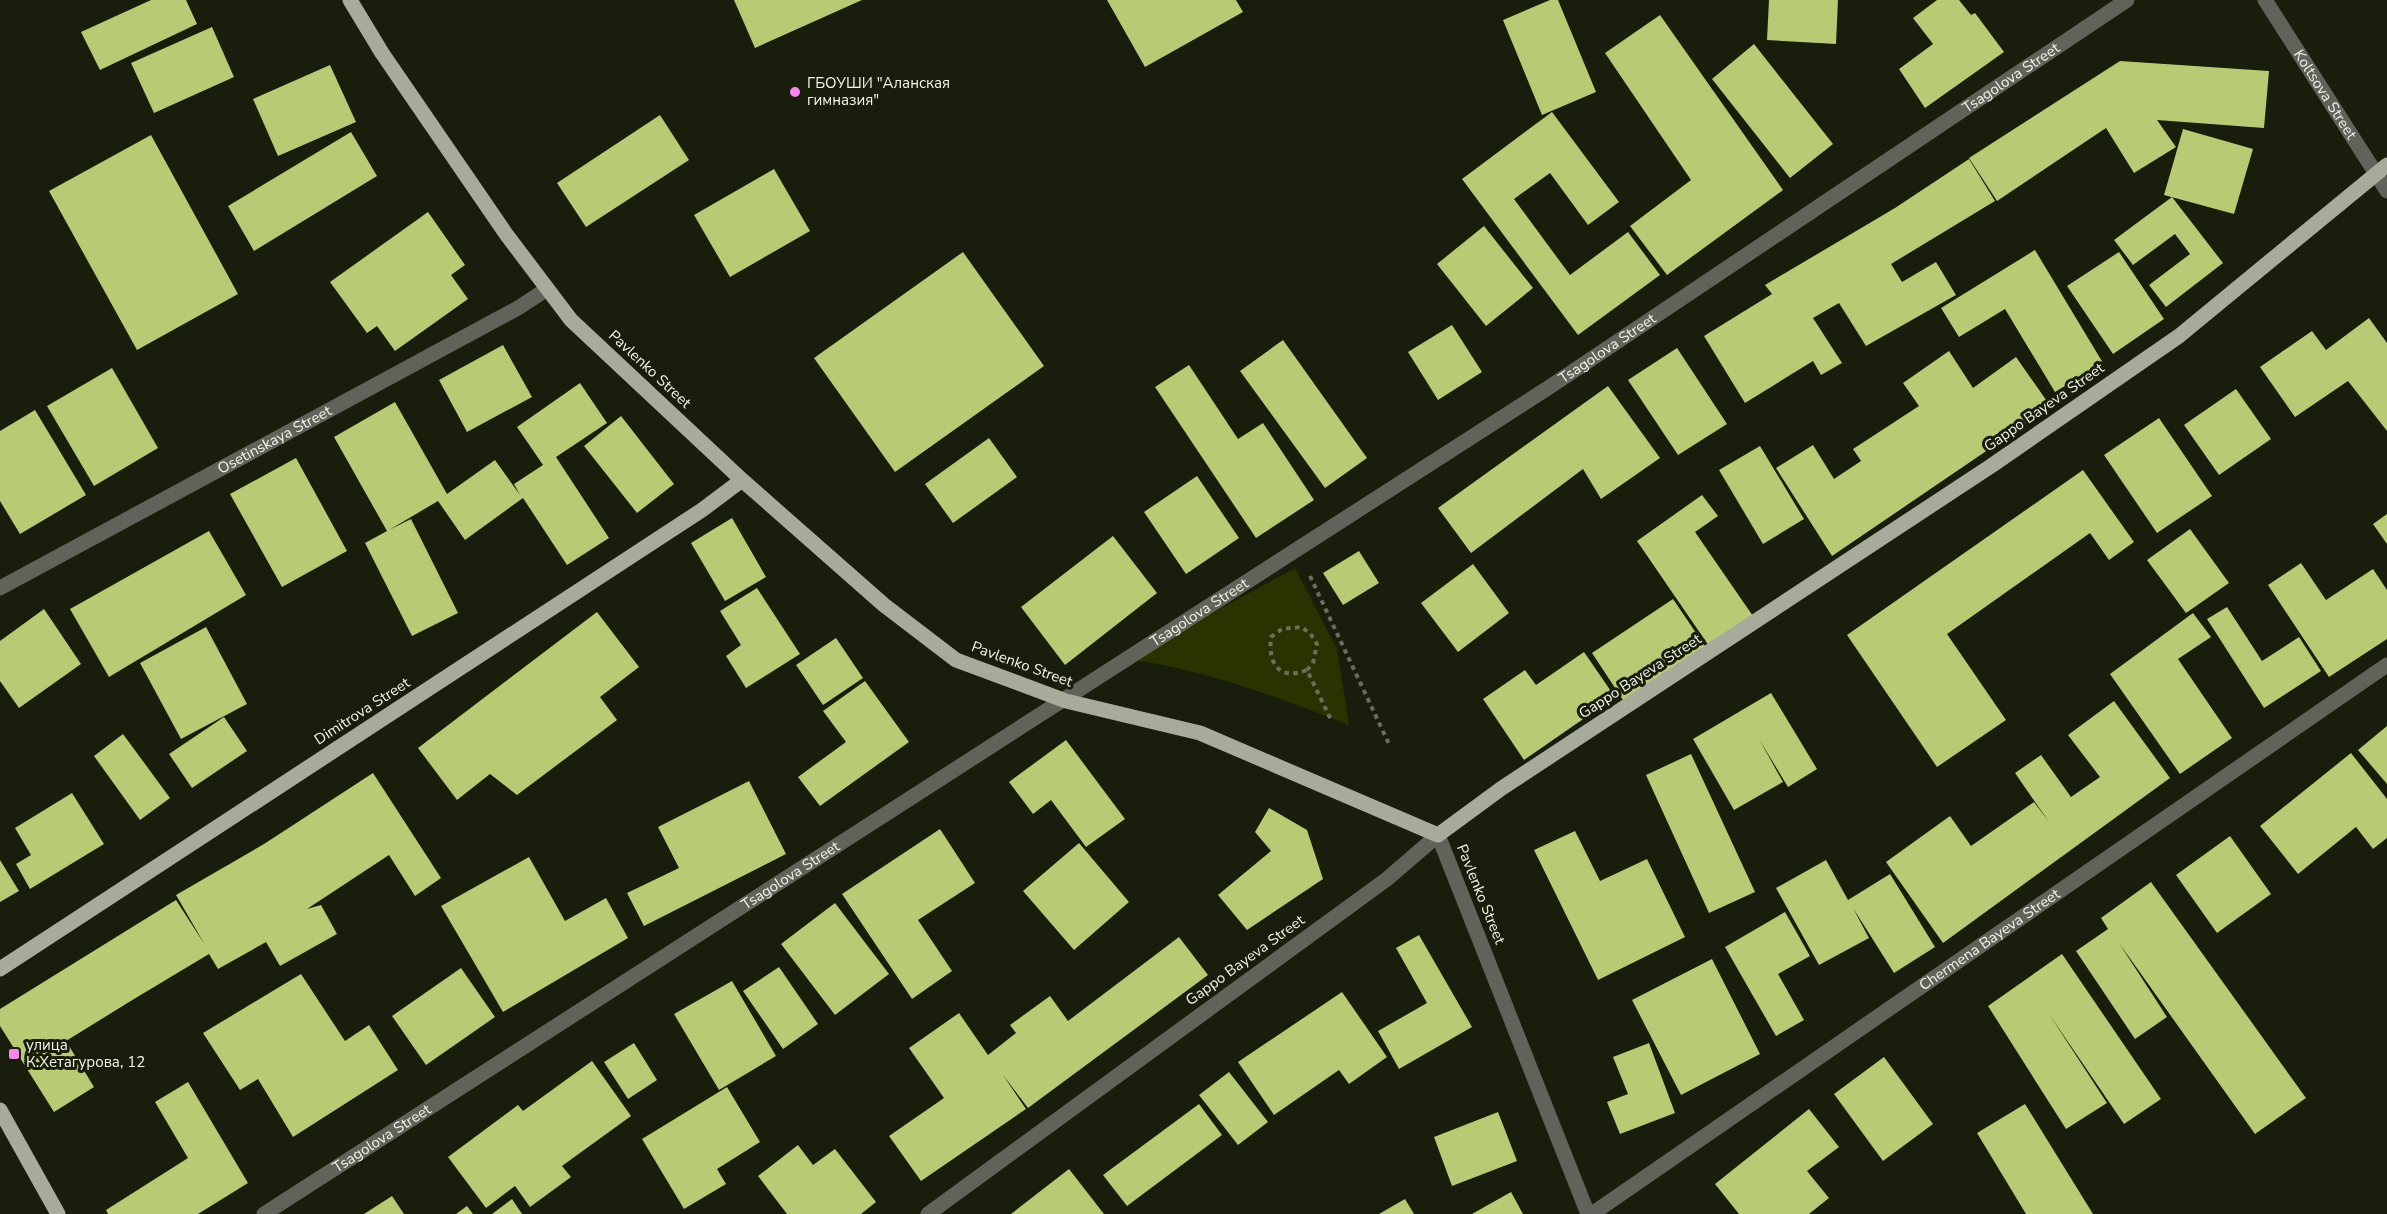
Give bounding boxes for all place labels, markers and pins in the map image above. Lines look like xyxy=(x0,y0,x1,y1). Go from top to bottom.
place label: ГБОУШИ "Аланская гимназия" xyxy=(807,73,950,110)
marker: ГБОУШИ "Аланская гимназия" xyxy=(788,85,802,99)
place label: улица К.Хетагурова, 12 xyxy=(26,1035,145,1072)
marker: улица К.Хетагурова, 12 xyxy=(7,1047,21,1061)

